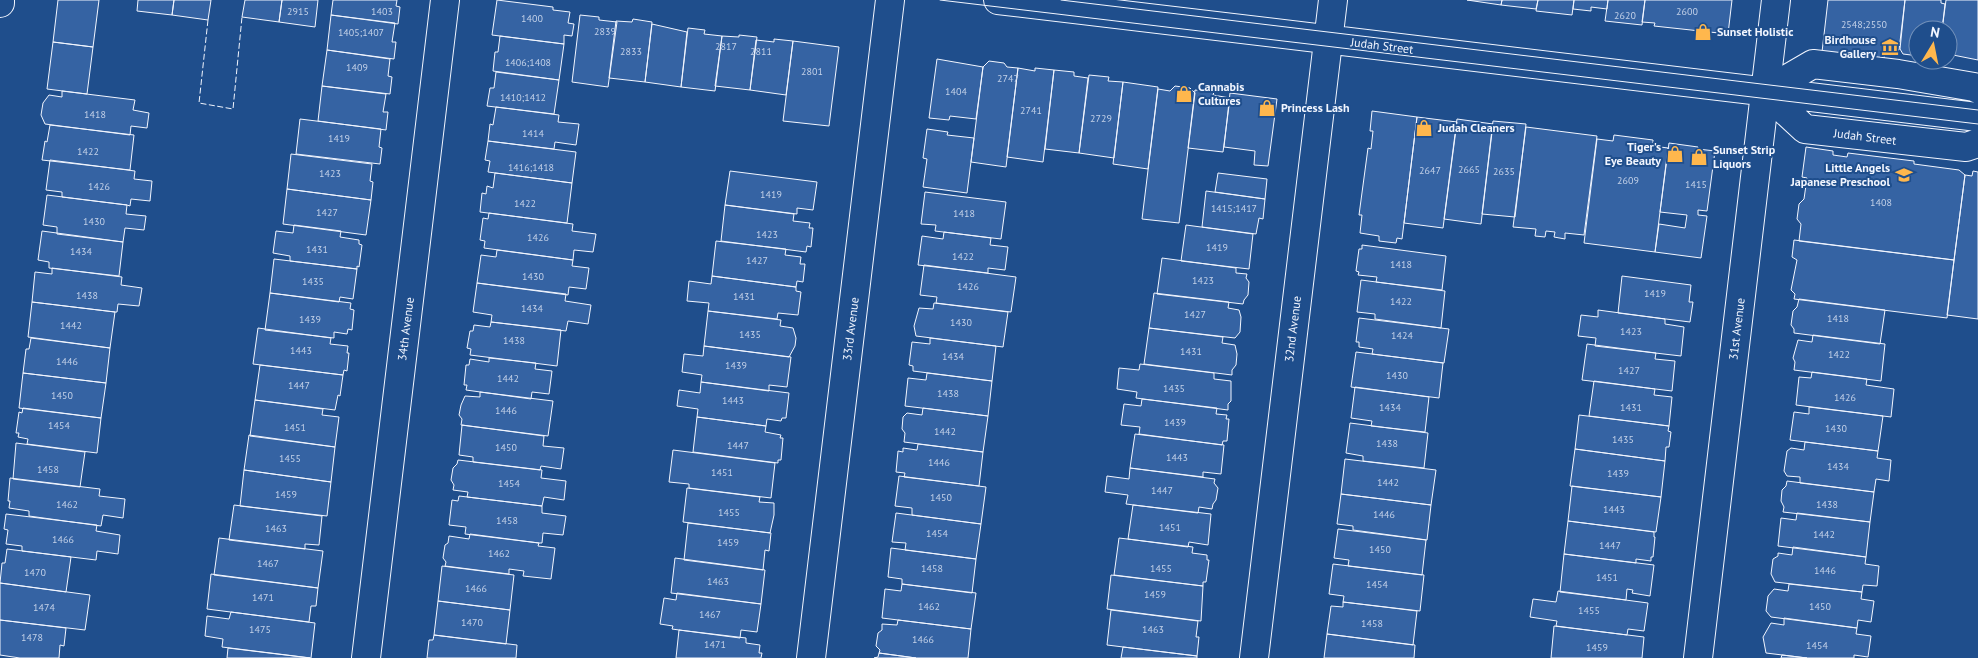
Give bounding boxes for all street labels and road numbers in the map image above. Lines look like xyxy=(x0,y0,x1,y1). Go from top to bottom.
street label: Judah Street xyxy=(1349,34,1414,57)
street label: Judah Street xyxy=(1832,125,1897,148)
street label: 32nd Avenue xyxy=(1281,295,1304,363)
street label: 34th Avenue xyxy=(394,296,417,362)
street label: 33rd Avenue xyxy=(839,296,862,362)
street label: 31st Avenue xyxy=(1725,297,1748,361)

